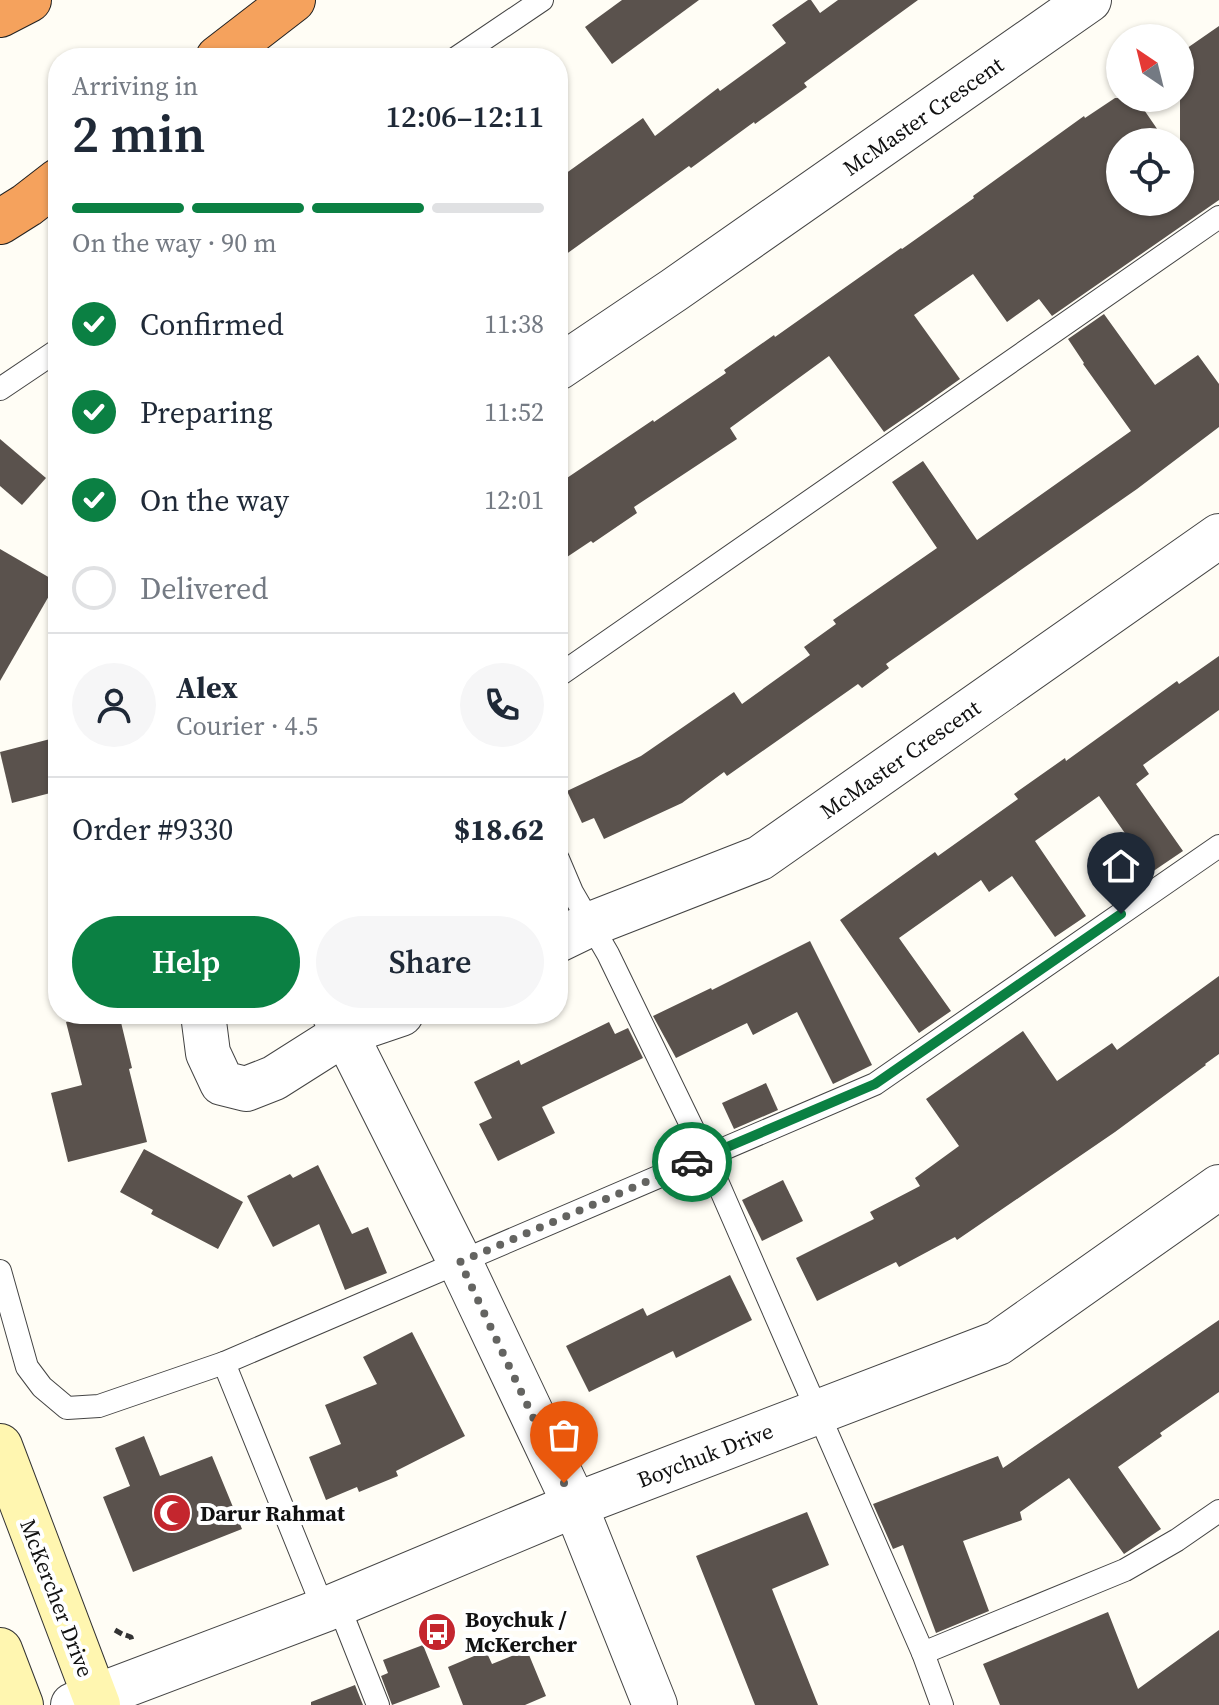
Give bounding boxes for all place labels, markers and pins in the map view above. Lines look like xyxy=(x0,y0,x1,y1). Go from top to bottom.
pin xyxy=(1087,832,1155,914)
pin xyxy=(530,1401,598,1483)
mosque icon: Darur Rahmat xyxy=(151,1492,193,1534)
place label: Darur Rahmat xyxy=(200,1498,346,1528)
place label: Boychuk / McKercher xyxy=(465,1604,578,1659)
bus stop icon: Boychuk / McKercher xyxy=(416,1611,458,1653)

